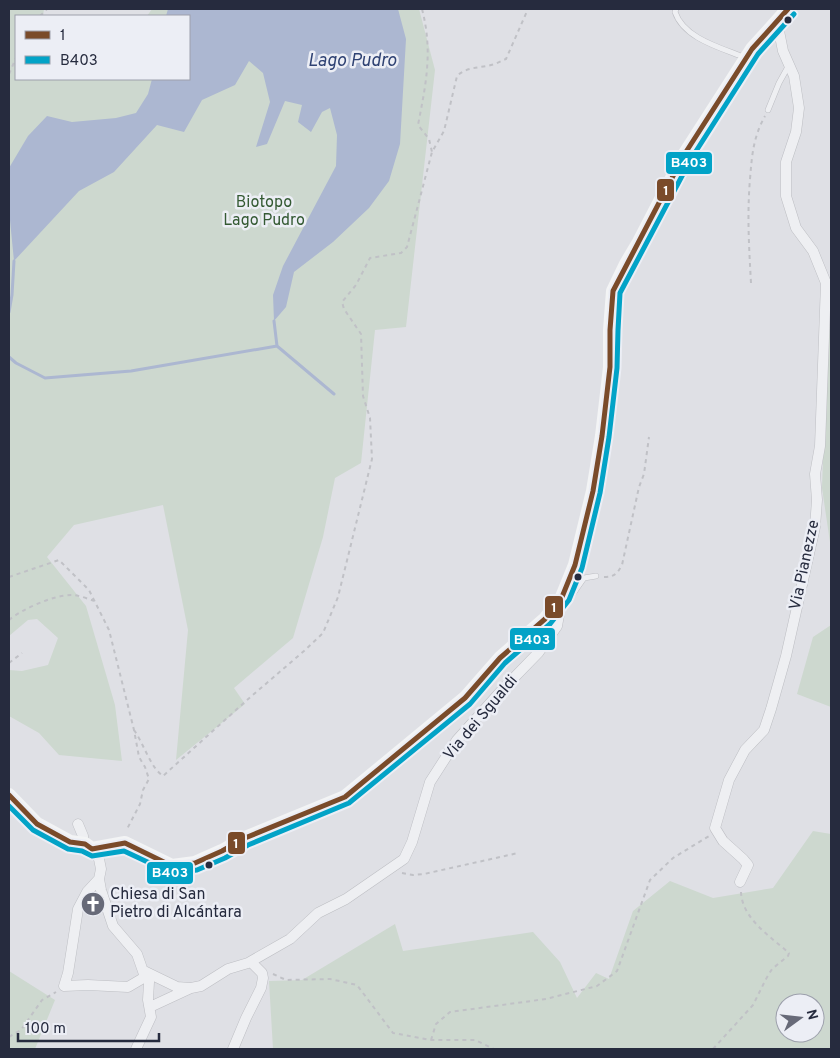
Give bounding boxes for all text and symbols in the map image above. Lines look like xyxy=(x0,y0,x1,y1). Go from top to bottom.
legend xyxy=(15,15,190,80)
unlabelled marker xyxy=(783,15,793,25)
text: 1 xyxy=(60,27,66,46)
water label: Lago Pudro xyxy=(308,50,397,73)
text: B403 xyxy=(60,52,98,71)
line badge: B403 xyxy=(665,151,713,175)
text: B403 xyxy=(671,155,707,172)
line badge: 1 xyxy=(656,178,675,202)
text: 1 xyxy=(663,183,669,200)
park label: Biotopo Lago Pudro xyxy=(223,193,305,231)
street label: Via Pianezze xyxy=(786,518,824,612)
unlabelled marker xyxy=(573,572,583,582)
line badge: 1 xyxy=(544,595,564,619)
text: 1 xyxy=(551,600,557,617)
line badge: B403 xyxy=(509,627,556,651)
text: B403 xyxy=(514,632,550,649)
street label: Via dei Sgualdi xyxy=(440,671,522,765)
line badge: 1 xyxy=(227,831,246,855)
text: 1 xyxy=(233,836,239,853)
unlabelled marker xyxy=(204,860,214,870)
line badge: B403 xyxy=(146,861,194,885)
text: B403 xyxy=(152,865,188,882)
place label: Chiesa di San Pietro di Alcántara xyxy=(110,885,242,923)
church icon: Chiesa di San Pietro di Alcántara xyxy=(80,891,106,917)
north arrow xyxy=(775,993,825,1043)
text: N xyxy=(802,1008,821,1022)
scale bar xyxy=(18,1010,159,1042)
text: 100 m xyxy=(25,1020,66,1039)

